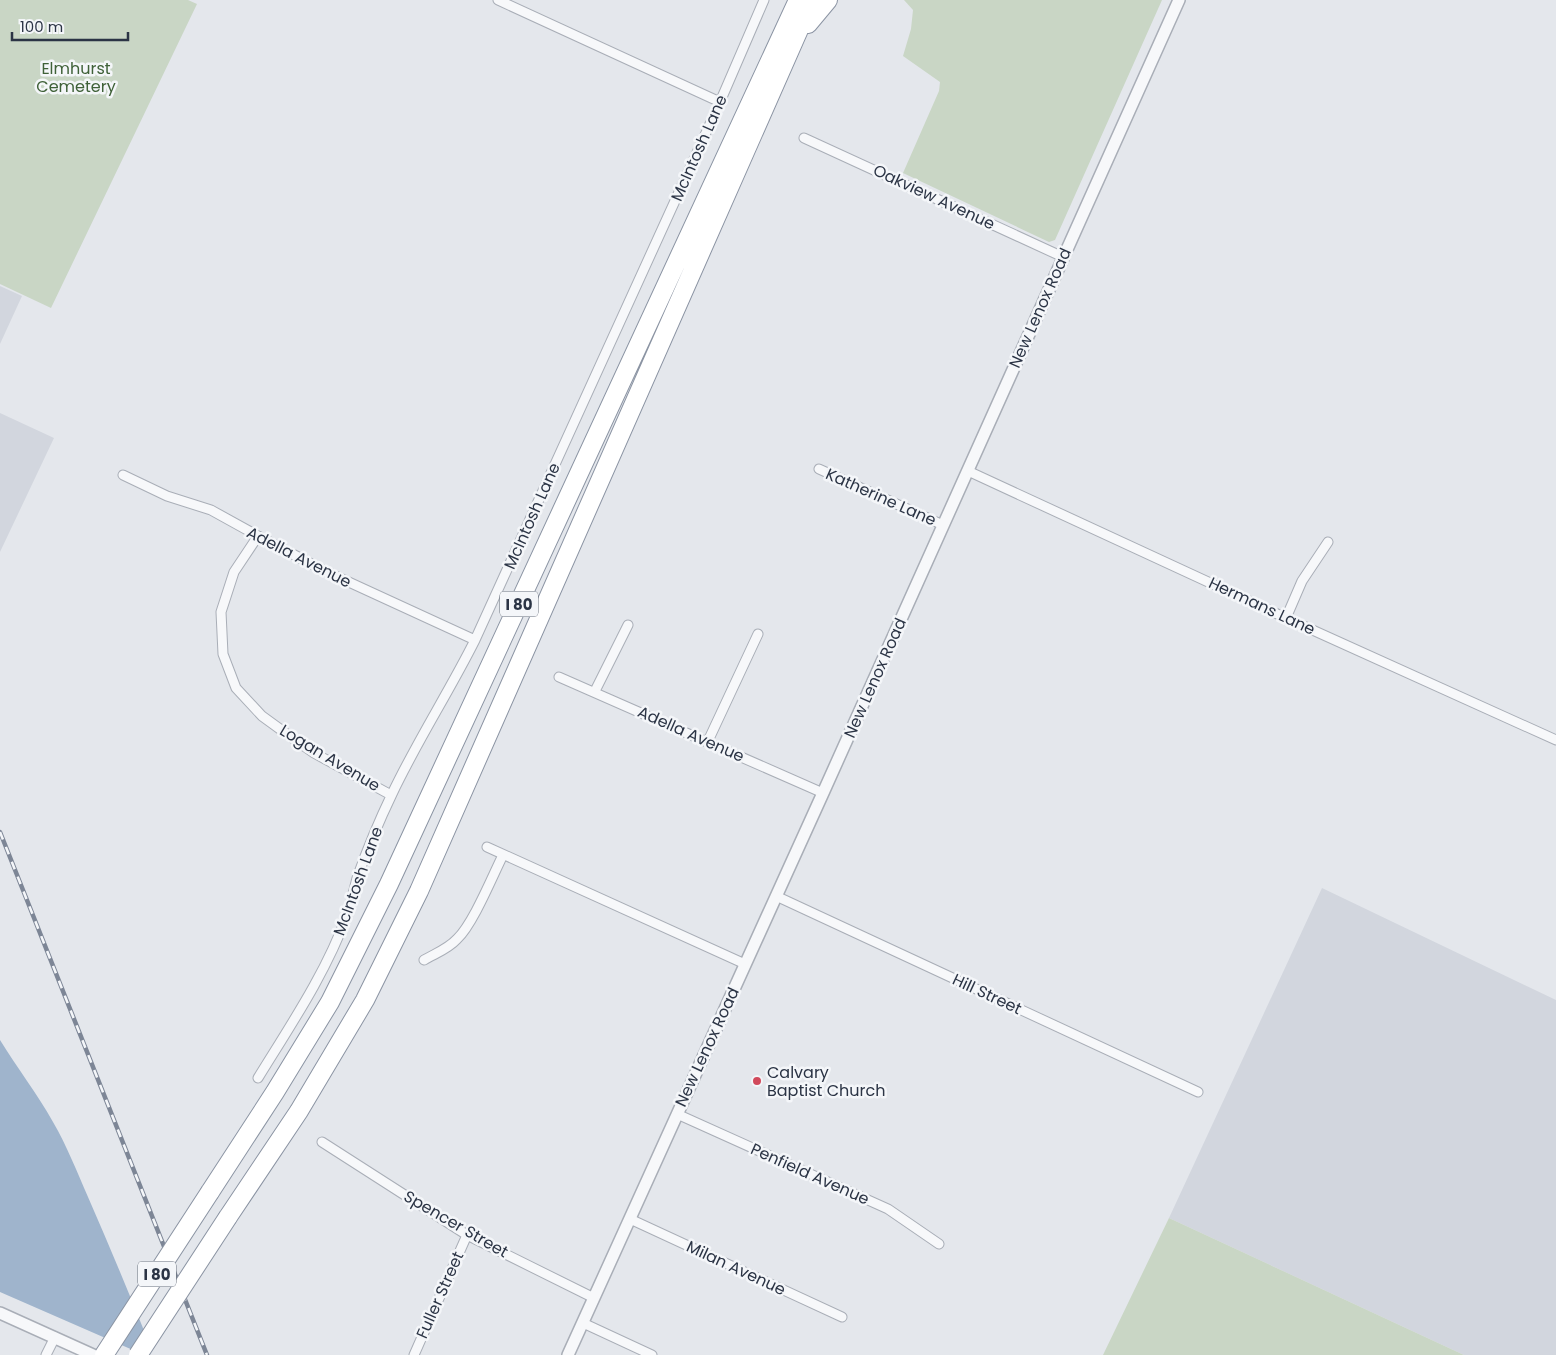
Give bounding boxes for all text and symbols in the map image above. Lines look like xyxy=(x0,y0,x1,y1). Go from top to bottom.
scale bar xyxy=(12,10,129,42)
text: 100 m xyxy=(20,16,63,37)
park label: Elmhurst Cemetery xyxy=(36,57,116,98)
street label: McIntosh Lane xyxy=(665,91,733,205)
street label: Oakview Avenue xyxy=(869,159,999,235)
street label: New Lenox Road xyxy=(1003,244,1077,372)
street label: McIntosh Lane xyxy=(498,459,566,573)
street label: Katherine Lane xyxy=(822,462,940,532)
street label: Adella Avenue xyxy=(243,521,355,593)
street label: Hermans Lane xyxy=(1205,571,1319,641)
road number: I 80 xyxy=(500,592,538,616)
street label: New Lenox Road xyxy=(838,614,912,742)
street label: Adella Avenue xyxy=(634,700,748,768)
street label: Logan Avenue xyxy=(275,719,385,797)
street label: McIntosh Lane xyxy=(328,823,388,939)
street label: Hill Street xyxy=(949,968,1026,1020)
street label: New Lenox Road xyxy=(669,983,745,1111)
place label: Calvary Baptist Church xyxy=(767,1061,885,1102)
marker: Calvary Baptist Church xyxy=(751,1075,763,1087)
street label: Penfield Avenue xyxy=(747,1138,873,1210)
street label: Spencer Street xyxy=(400,1185,513,1263)
street label: Milan Avenue xyxy=(683,1235,789,1301)
street label: Fuller Street xyxy=(411,1248,470,1342)
road number: I 80 xyxy=(138,1262,176,1286)

